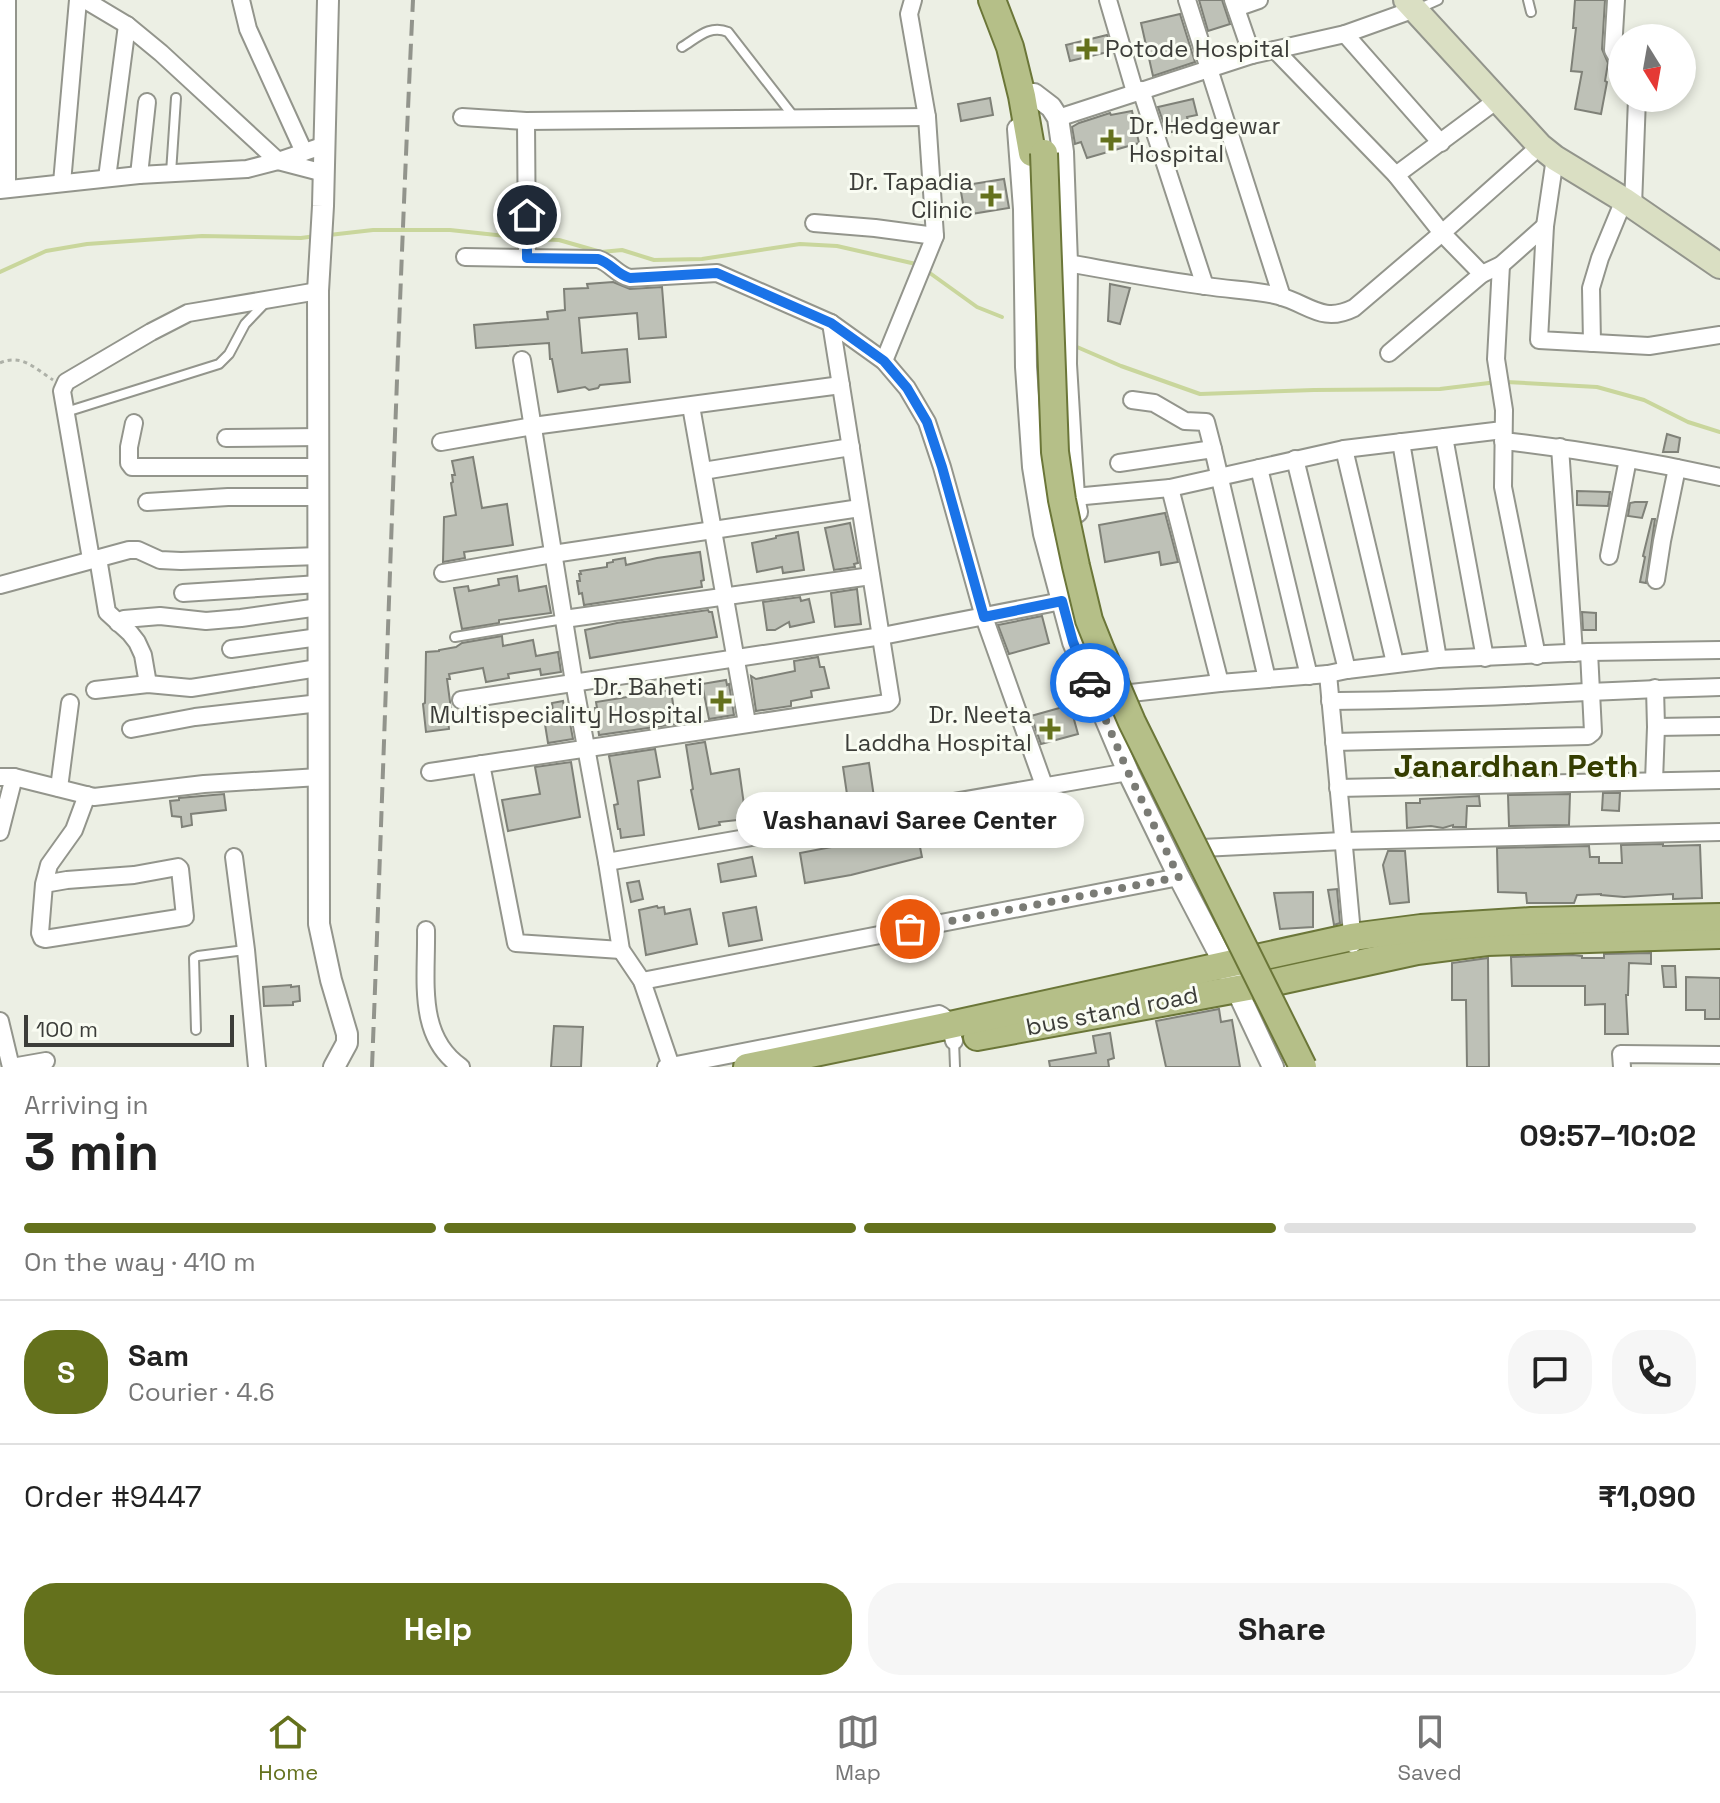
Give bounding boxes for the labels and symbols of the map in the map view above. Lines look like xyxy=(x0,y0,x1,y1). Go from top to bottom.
north arrow xyxy=(1608,24,1696,112)
place label: Potode Hospital xyxy=(1105,33,1290,64)
marker: Potode Hospital xyxy=(1076,38,1098,60)
place label: Dr. Hedgewar Hospital xyxy=(1129,110,1281,169)
marker: Dr. Hedgewar Hospital xyxy=(1100,129,1122,151)
place label: Dr. Tapadia Clinic xyxy=(849,166,973,225)
pin xyxy=(493,181,561,249)
marker: Dr. Tapadia Clinic xyxy=(980,185,1002,207)
courier xyxy=(1050,643,1130,723)
place label: Dr. Baheti Multispeciality Hospital xyxy=(430,671,703,730)
marker: Dr. Baheti Multispeciality Hospital xyxy=(710,690,732,712)
place label: Dr. Neeta Laddha Hospital xyxy=(845,699,1032,758)
marker: Dr. Neeta Laddha Hospital xyxy=(1039,718,1061,740)
district label: Janardhan Peth xyxy=(1394,746,1638,786)
callout: Vashanavi Saree Center xyxy=(736,793,1084,849)
pin xyxy=(876,895,944,963)
street label: bus stand road xyxy=(1023,979,1201,1042)
scale bar xyxy=(24,1011,234,1047)

